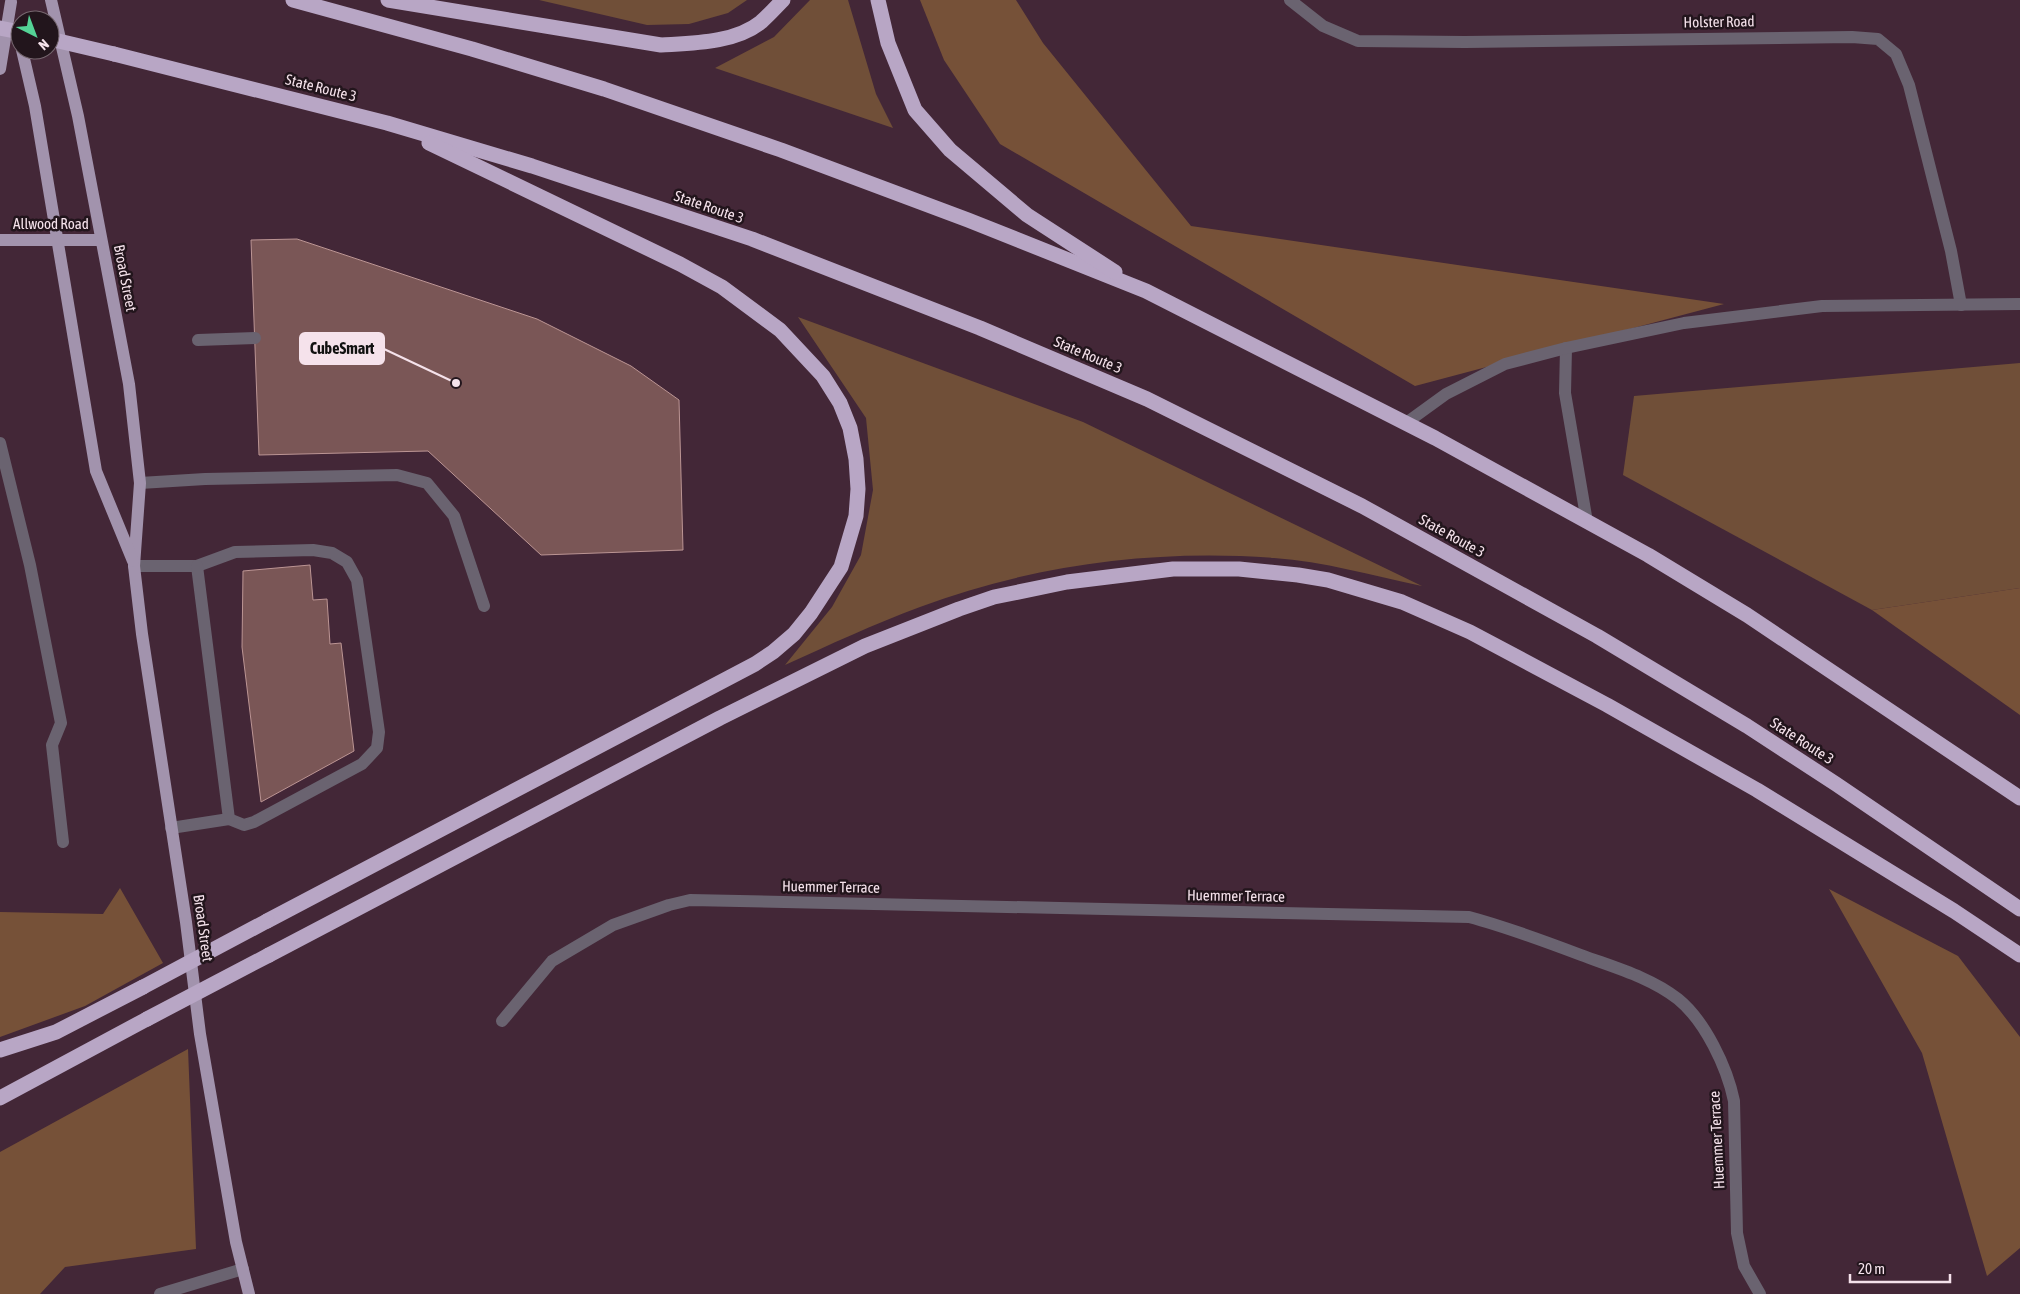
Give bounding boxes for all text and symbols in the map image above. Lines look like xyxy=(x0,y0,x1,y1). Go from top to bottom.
north arrow xyxy=(10,10,60,60)
street label: Holster Road xyxy=(1683,12,1755,31)
text: N xyxy=(35,36,52,53)
street label: State Route 3 xyxy=(284,70,358,105)
street label: State Route 3 xyxy=(672,187,746,226)
street label: Allwood Road xyxy=(13,215,89,232)
street label: Broad Street xyxy=(111,243,140,313)
callout: CubeSmart xyxy=(300,333,384,364)
street label: State Route 3 xyxy=(1051,333,1125,377)
text: CubeSmart xyxy=(310,339,375,357)
street label: State Route 3 xyxy=(1416,511,1488,561)
street label: State Route 3 xyxy=(1767,714,1837,767)
street label: Huemmer Terrace xyxy=(782,877,880,896)
street label: Huemmer Terrace xyxy=(1187,886,1285,905)
street label: Broad Street xyxy=(190,893,217,963)
street label: Huemmer Terrace xyxy=(1705,1090,1728,1189)
scale bar xyxy=(1850,1252,1950,1284)
text: 20 m xyxy=(1858,1260,1885,1277)

